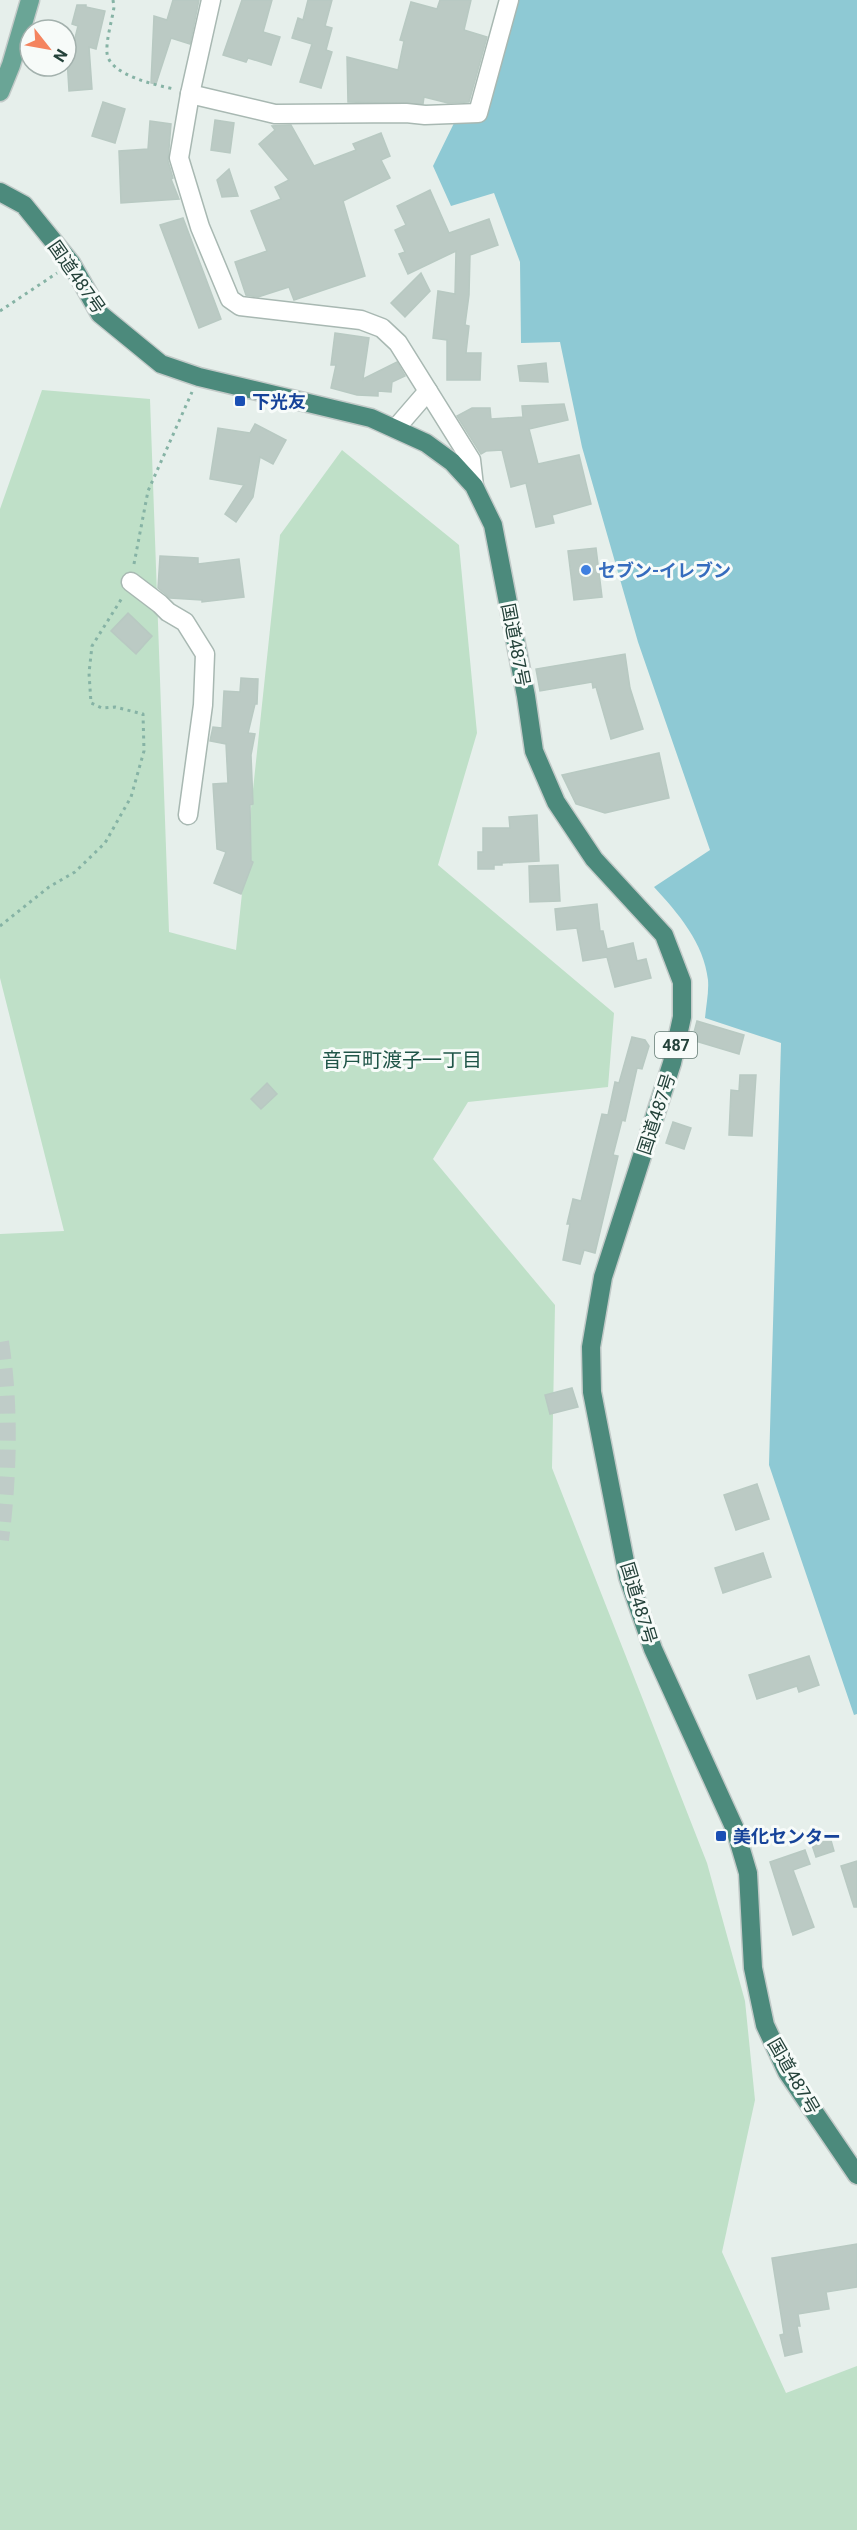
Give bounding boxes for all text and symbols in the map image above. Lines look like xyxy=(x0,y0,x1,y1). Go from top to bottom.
north arrow xyxy=(18,18,78,78)
text: N xyxy=(49,46,71,65)
street label: 国道487号 xyxy=(44,236,110,318)
place label: 下光友 xyxy=(252,391,306,412)
marker: 下光友 xyxy=(233,394,247,408)
place label: セブン-イレブン xyxy=(598,560,731,581)
marker: セブン-イレブン xyxy=(579,563,593,577)
street label: 国道487号 xyxy=(498,602,534,688)
road number: 487 xyxy=(655,1032,697,1058)
district label: 音戸町渡子一丁目 xyxy=(322,1048,482,1072)
street label: 国道487号 xyxy=(633,1071,679,1157)
street label: 国道487号 xyxy=(617,1560,661,1646)
place label: 美化センター xyxy=(733,1826,841,1847)
marker: 美化センター xyxy=(714,1829,728,1843)
street label: 国道487号 xyxy=(764,2034,824,2118)

